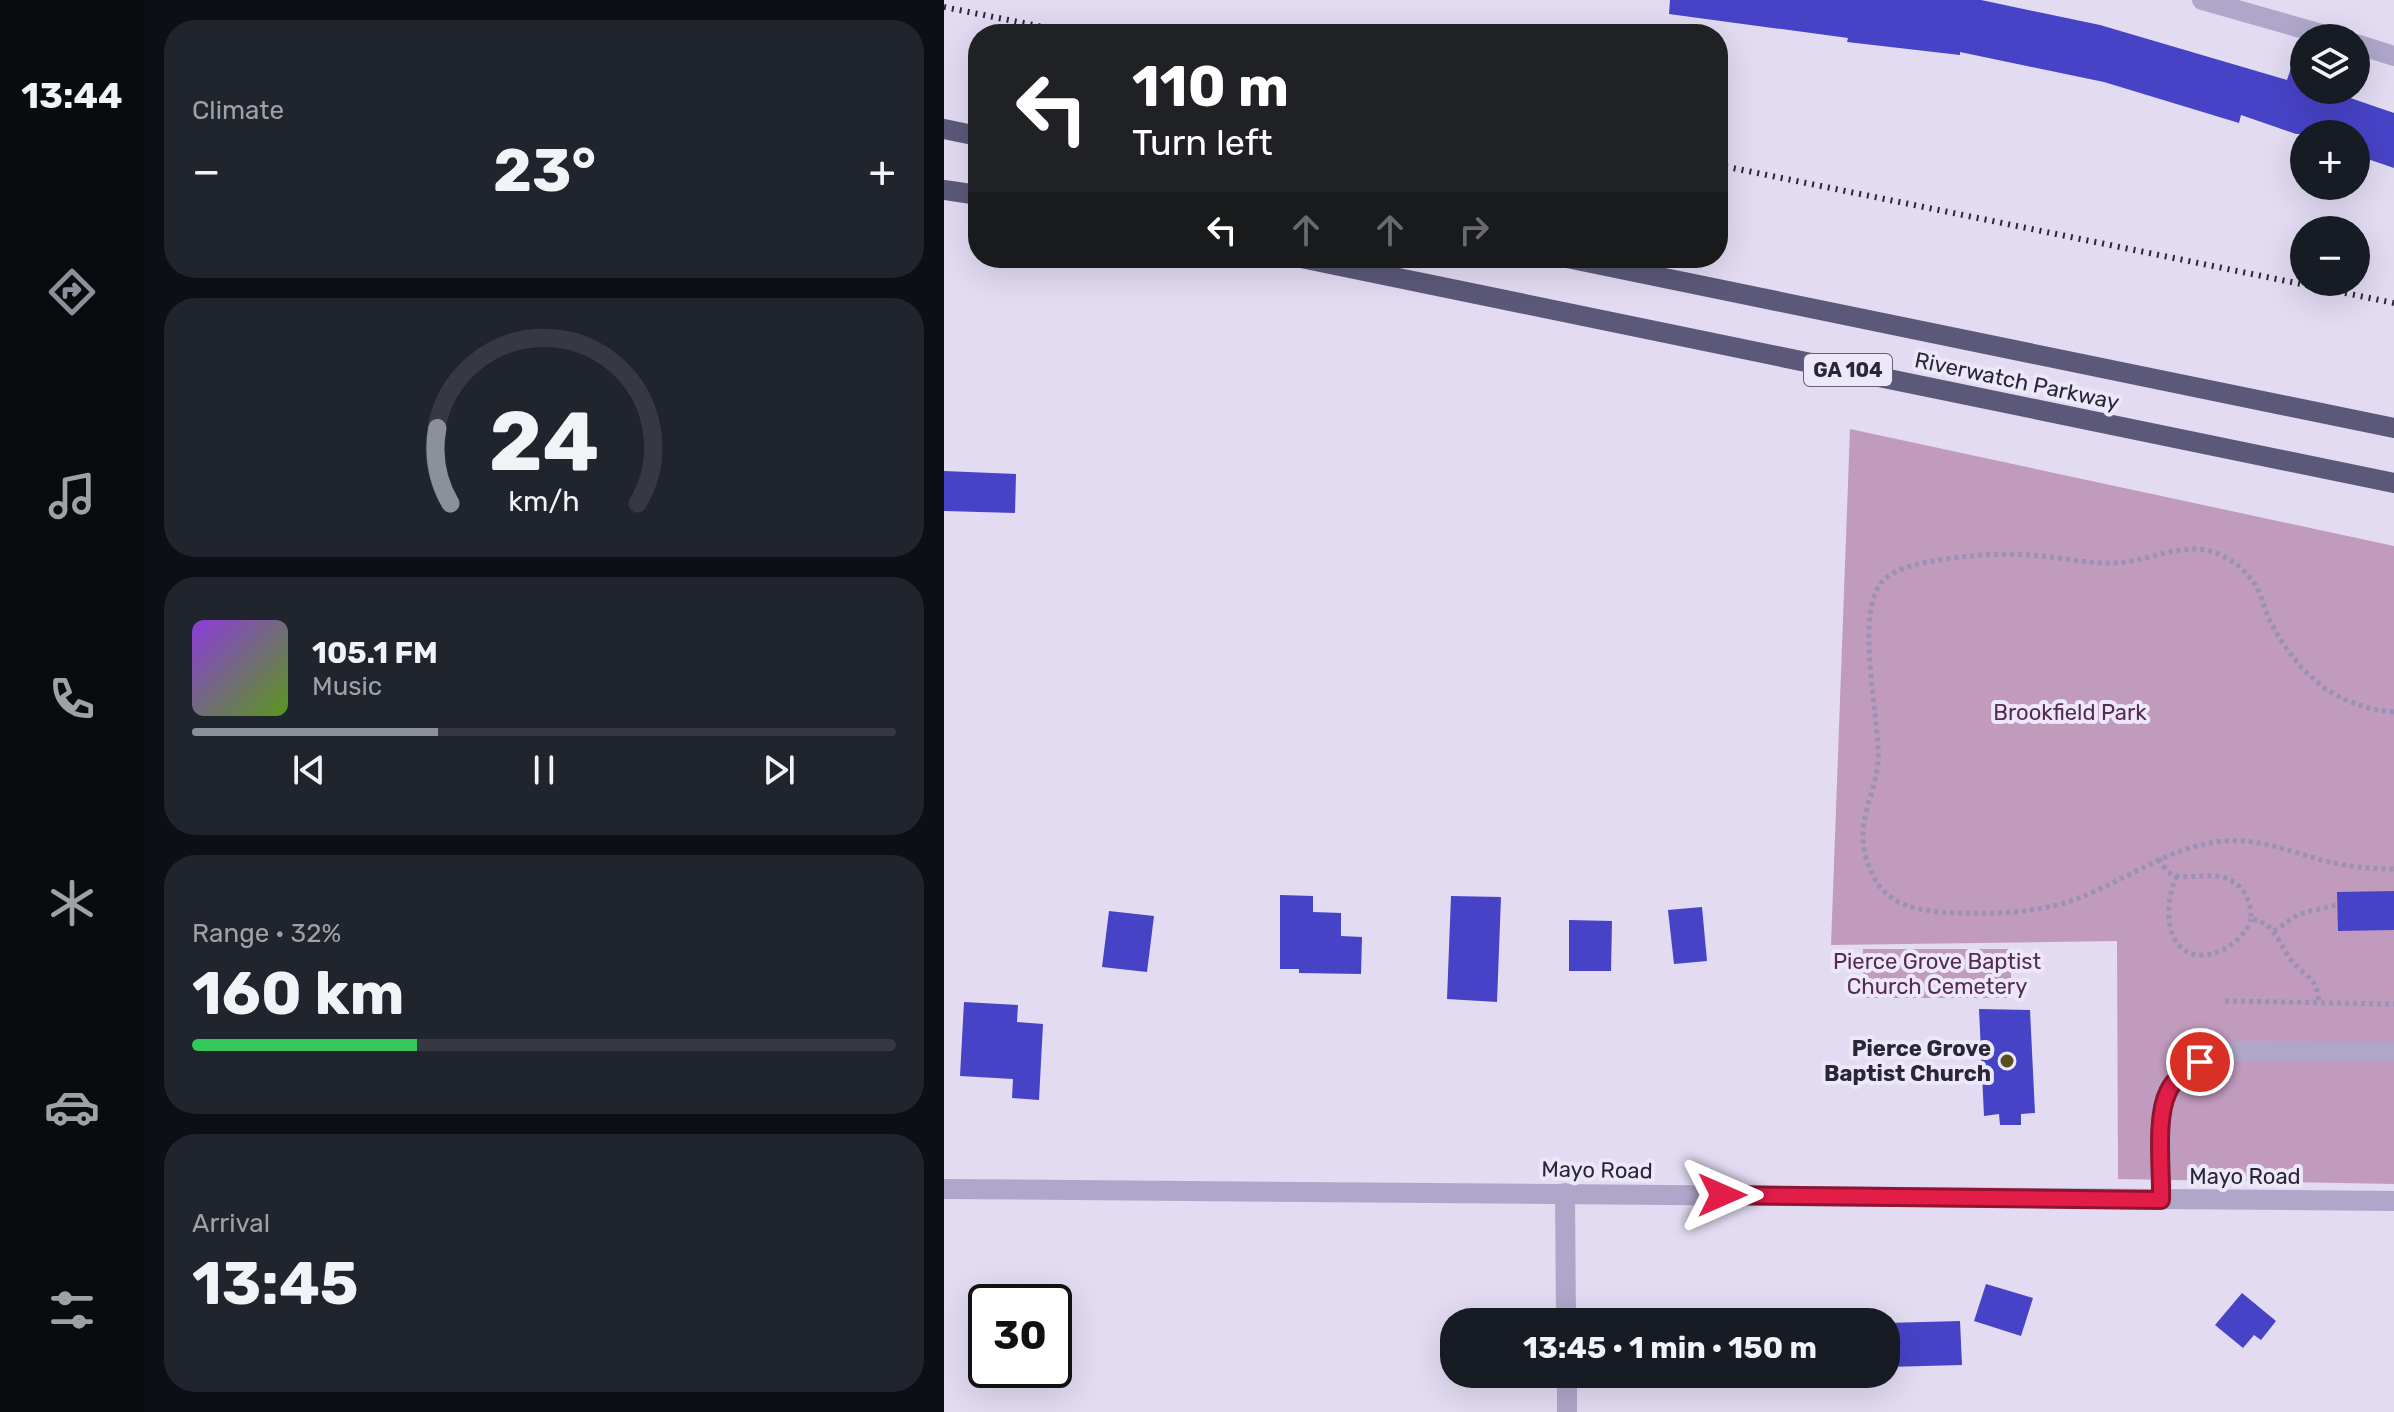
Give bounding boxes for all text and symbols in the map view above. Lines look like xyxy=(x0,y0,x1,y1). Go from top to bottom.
map controls xyxy=(2290,24,2370,296)
button: layers xyxy=(2290,24,2370,104)
text: 110 m xyxy=(1132,54,1289,120)
icon: left xyxy=(1000,56,1104,160)
text: 13:44 xyxy=(21,74,123,117)
text: Climate xyxy=(192,95,284,126)
button: + xyxy=(2290,120,2370,200)
text: Turn left xyxy=(1132,121,1273,164)
text: 23° xyxy=(493,135,596,206)
text: − xyxy=(192,145,221,197)
text: + xyxy=(869,145,896,197)
icon: left xyxy=(1200,208,1244,252)
icon: ahead xyxy=(1284,208,1328,252)
icon: ahead xyxy=(1368,208,1412,252)
icon: right xyxy=(1452,208,1496,252)
button: − xyxy=(2290,216,2370,296)
icon: directions xyxy=(44,264,100,320)
street label: Riverwatch Parkway xyxy=(1912,346,2122,416)
road number: GA 104 xyxy=(1804,354,1892,386)
text: 24 xyxy=(489,391,599,490)
icon: music xyxy=(44,468,100,524)
text: km/h xyxy=(508,484,580,518)
text: 105.1 FM xyxy=(312,635,438,671)
icon: phone xyxy=(44,671,100,727)
text: Music xyxy=(312,671,382,702)
park label: Brookfield Park xyxy=(1993,699,2147,726)
icon: previous xyxy=(287,748,331,792)
icon: pause xyxy=(522,748,566,792)
icon: next xyxy=(757,748,801,792)
icon: climate xyxy=(44,875,100,931)
text: Range · 32% xyxy=(192,918,341,949)
park label: Pierce Grove Baptist Church Cemetery xyxy=(1833,948,2041,1000)
text: 160 km xyxy=(192,958,405,1029)
pin xyxy=(2166,1028,2234,1096)
place label: Pierce Grove Baptist Church xyxy=(1824,1035,1991,1087)
icon: arrive xyxy=(2178,1040,2222,1084)
marker: Pierce Grove Baptist Church xyxy=(1998,1052,2016,1070)
icon: car xyxy=(44,1079,100,1135)
position arrow xyxy=(1680,1153,1764,1237)
street label: Mayo Road xyxy=(1541,1156,1653,1184)
street label: Mayo Road xyxy=(2189,1163,2301,1190)
text: Arrival xyxy=(192,1208,270,1239)
text: 13:45 xyxy=(192,1248,359,1319)
icon: filters xyxy=(44,1282,100,1338)
speed limit sign: 30 xyxy=(968,1284,1072,1388)
text: 13:45 · 1 min · 150 m xyxy=(1523,1330,1817,1366)

